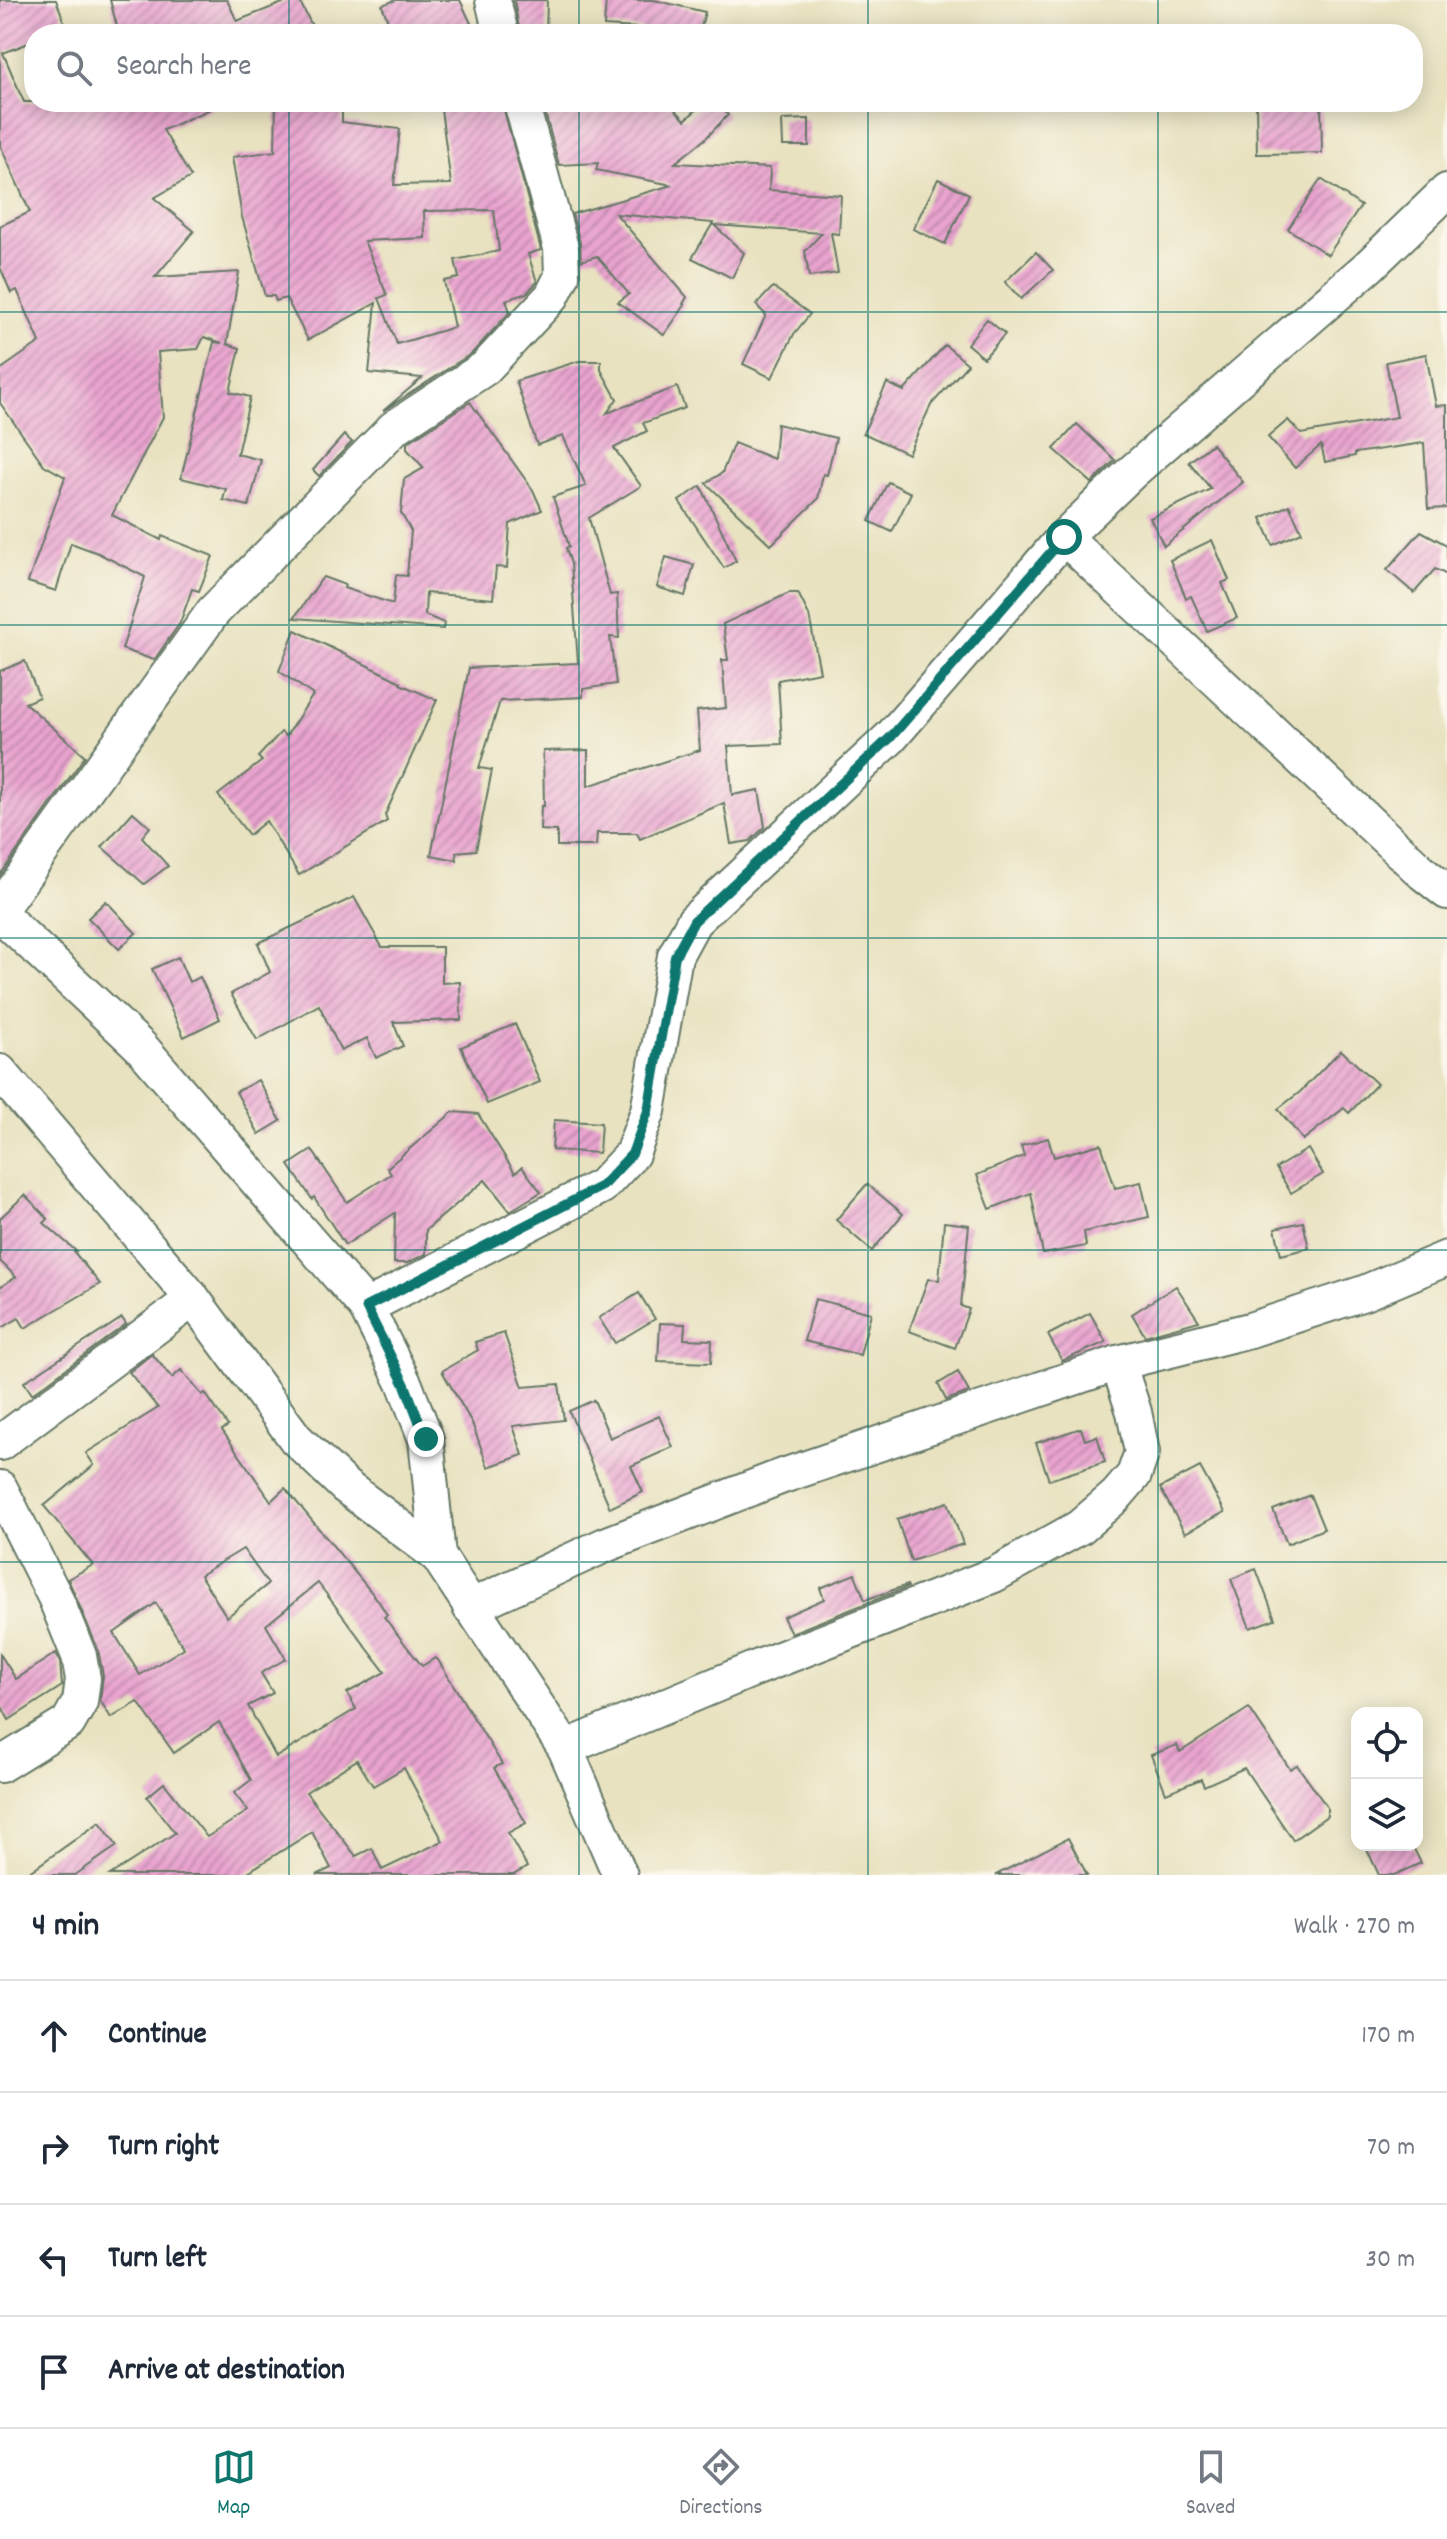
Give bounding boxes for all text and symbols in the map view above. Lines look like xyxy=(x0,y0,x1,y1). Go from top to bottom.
search box xyxy=(24,24,1423,112)
icon: search xyxy=(52,46,96,90)
text: Search here xyxy=(116,47,252,90)
route start xyxy=(1046,519,1082,555)
route end xyxy=(408,1421,444,1457)
map controls xyxy=(1351,1707,1423,1851)
button: locate xyxy=(1351,1707,1423,1779)
button: layers xyxy=(1351,1779,1423,1851)
text: 4 min xyxy=(32,1903,99,1952)
text: Walk · 270 m xyxy=(1294,1909,1415,1946)
icon: ahead xyxy=(32,2014,76,2058)
text: Continue xyxy=(108,2015,207,2058)
text: 170 m xyxy=(1361,2018,1415,2055)
icon: right xyxy=(32,2126,76,2170)
text: Turn right xyxy=(108,2127,219,2170)
text: 70 m xyxy=(1367,2130,1415,2167)
icon: left xyxy=(32,2238,76,2282)
text: Turn left xyxy=(108,2239,207,2282)
text: 30 m xyxy=(1365,2242,1415,2279)
icon: arrive xyxy=(32,2350,76,2394)
text: Arrive at destination xyxy=(108,2351,345,2394)
tab: Map xyxy=(212,2445,256,2524)
tab: Directions xyxy=(679,2445,763,2524)
tab: Saved xyxy=(1186,2445,1235,2524)

